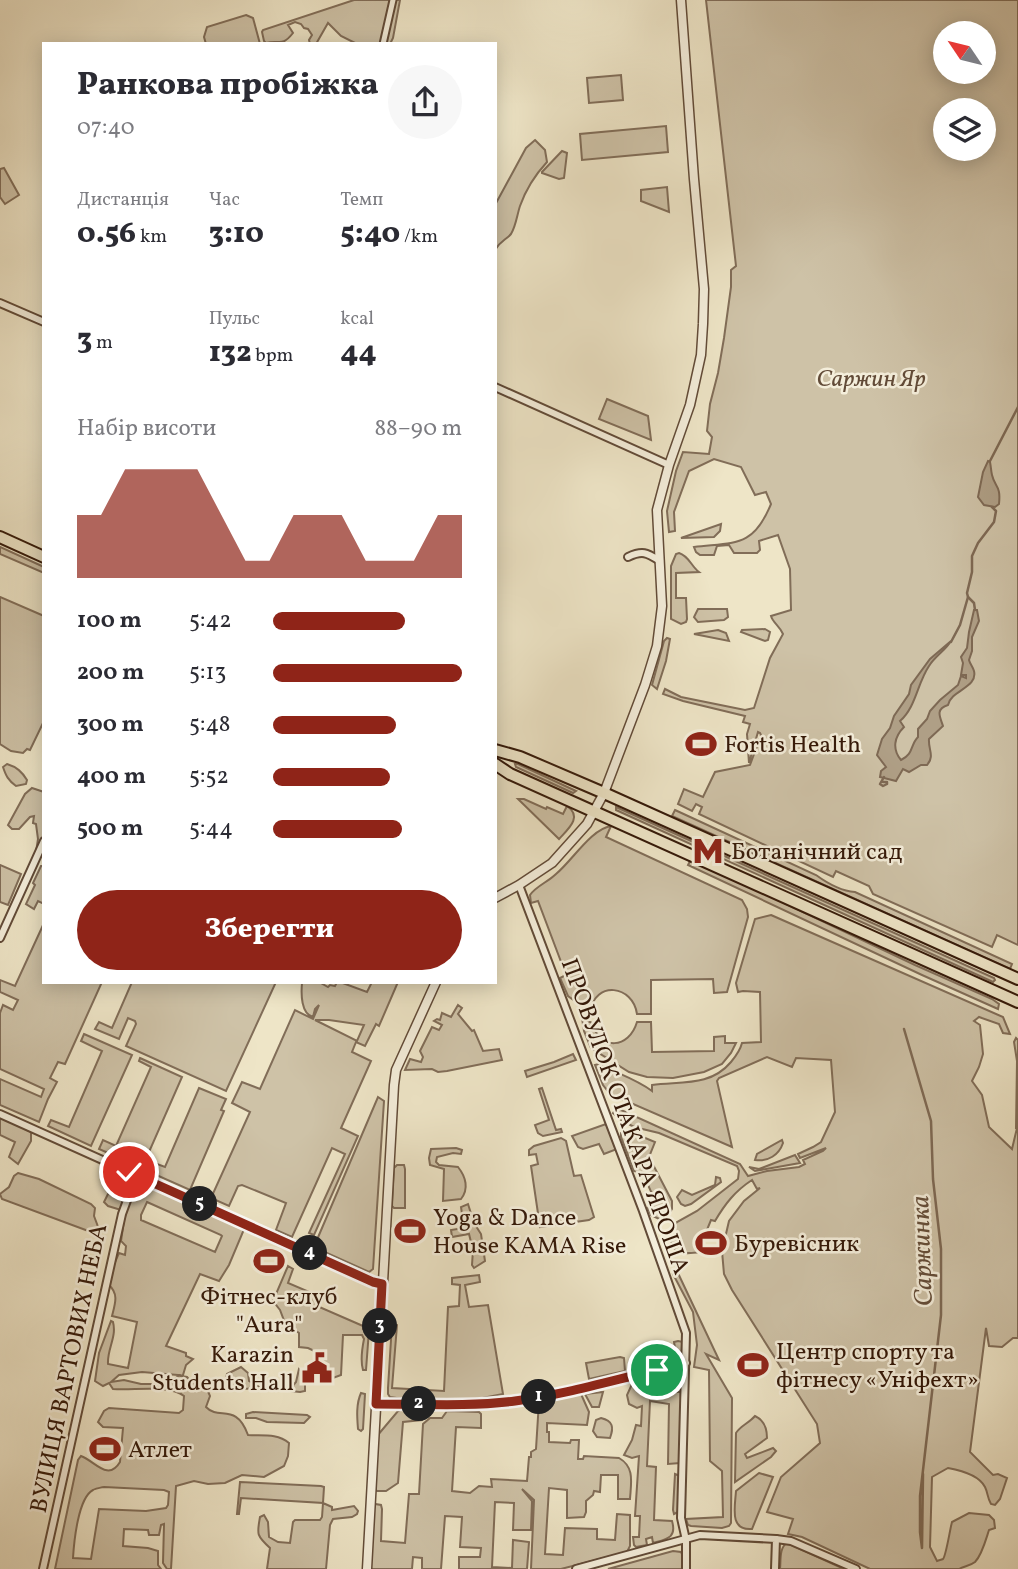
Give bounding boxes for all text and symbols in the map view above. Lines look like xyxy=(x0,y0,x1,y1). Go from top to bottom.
north arrow xyxy=(933,21,996,84)
map controls xyxy=(933,21,996,161)
text: Ранкова пробіжка xyxy=(77,64,379,108)
button: share xyxy=(388,65,462,139)
button: layers xyxy=(933,98,996,161)
text: 07:40 xyxy=(77,112,135,144)
text: Дистанція xyxy=(77,187,169,213)
text: Час xyxy=(209,187,240,213)
text: Темп xyxy=(340,187,383,213)
text: 0.56 xyxy=(77,213,136,255)
text: 3:10 xyxy=(209,213,264,255)
text: 5:40 xyxy=(340,213,400,255)
text: km xyxy=(136,224,167,250)
text: /km xyxy=(400,224,438,250)
text: Пульс xyxy=(209,306,260,332)
text: kcal xyxy=(340,306,374,332)
text: 3 xyxy=(77,319,92,361)
text: m xyxy=(92,330,113,356)
text: 132 xyxy=(209,332,252,374)
text: 44 xyxy=(340,332,377,374)
text: bpm xyxy=(252,343,293,369)
park label: Саржин Яр xyxy=(816,363,926,397)
text: Набір висоти xyxy=(77,413,216,445)
text: 88–90 m xyxy=(374,413,462,445)
text: 100 m xyxy=(77,605,142,637)
text: 5:42 xyxy=(189,605,232,637)
text: 200 m xyxy=(77,657,144,689)
text: 5:13 xyxy=(189,657,226,689)
text: 300 m xyxy=(77,709,144,741)
text: 5:48 xyxy=(189,709,230,741)
sports icon: Fortis Health xyxy=(684,727,718,761)
place label: Fortis Health xyxy=(724,729,861,763)
text: 400 m xyxy=(77,761,146,793)
text: 5:52 xyxy=(189,761,229,793)
text: 500 m xyxy=(77,813,143,845)
text: 5:44 xyxy=(189,813,233,845)
metro station icon: Ботанічний сад xyxy=(691,834,725,868)
place label: Ботанічний сад xyxy=(731,836,903,870)
button: Зберегти xyxy=(77,890,462,970)
street label: ПРОВУЛОК ОТАКАРА ЯРОША xyxy=(551,954,697,1280)
pin xyxy=(99,1142,159,1202)
icon: check xyxy=(110,1153,148,1191)
pin: 5 xyxy=(182,1186,218,1222)
text: 5 xyxy=(195,1190,204,1216)
water label: Саржинка xyxy=(903,1195,943,1307)
place label: Yoga & Dance House KAMA Rise xyxy=(433,1202,626,1264)
sports icon: Yoga & Dance House KAMA Rise xyxy=(393,1214,427,1248)
street label: ВУЛИЦЯ ВАРТОВИХ НЕБА xyxy=(23,1220,117,1516)
sports icon: Буревісник xyxy=(694,1226,728,1260)
place label: Буревісник xyxy=(734,1228,859,1262)
pin: 4 xyxy=(292,1236,328,1270)
text: 4 xyxy=(304,1239,315,1265)
sports icon: Фітнес-клуб "Aura" xyxy=(252,1244,286,1278)
place label: Фітнес-клуб "Aura" xyxy=(201,1281,337,1343)
pin: 3 xyxy=(362,1308,398,1344)
text: 3 xyxy=(375,1312,384,1338)
place label: Центр спорту та фітнесу «Уніфехт» xyxy=(776,1336,979,1398)
place label: Karazin Students Hall xyxy=(152,1339,294,1401)
pin xyxy=(627,1340,687,1400)
sports icon: Центр спорту та фітнесу «Уніфехт» xyxy=(736,1348,770,1382)
public building icon: Karazin Students Hall xyxy=(300,1351,334,1385)
icon: arrive xyxy=(638,1351,676,1389)
pin: 1 xyxy=(522,1380,556,1414)
text: 1 xyxy=(535,1383,542,1409)
pin: 2 xyxy=(402,1386,436,1422)
text: 2 xyxy=(414,1390,423,1416)
sports icon: Атлет xyxy=(88,1432,122,1466)
place label: Атлет xyxy=(128,1434,192,1468)

